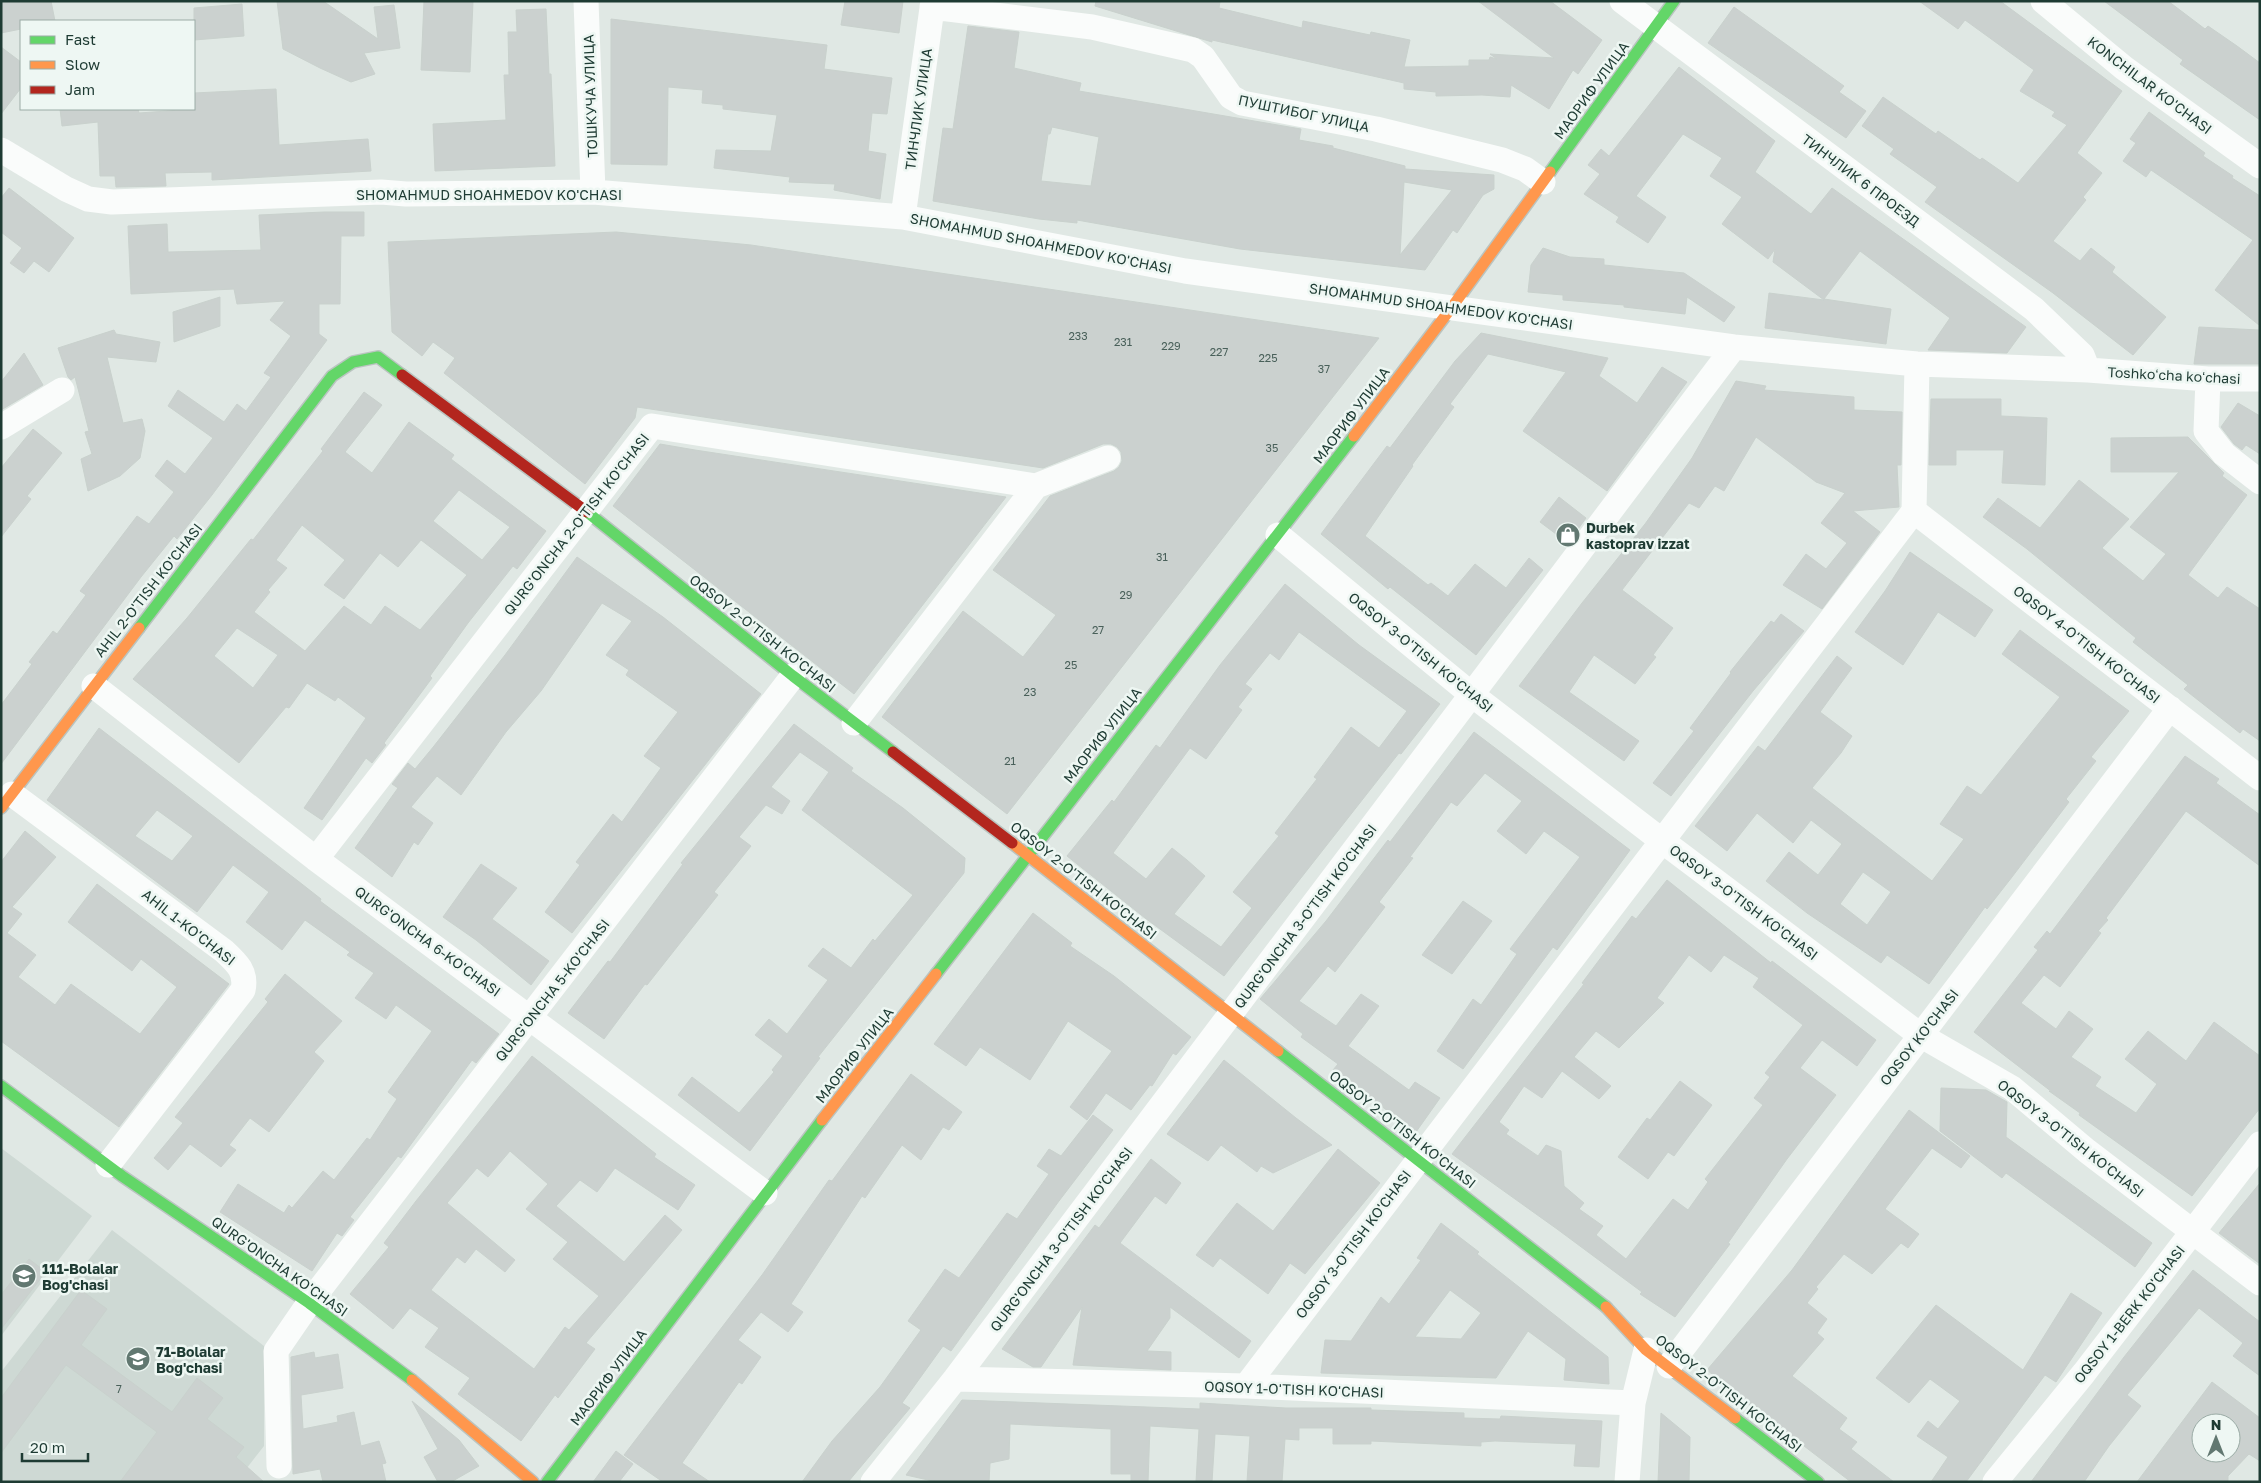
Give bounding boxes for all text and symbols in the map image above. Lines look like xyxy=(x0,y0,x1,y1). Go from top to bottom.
legend xyxy=(20,20,195,110)
text: Fast xyxy=(65,30,96,48)
street label: ТОШКУЧА УЛИЦА xyxy=(579,33,601,158)
street label: KONCHILAR KO'CHASI xyxy=(2084,33,2216,137)
street label: МАОРИФ УЛИЦА xyxy=(1550,37,1632,142)
street label: ТИНЧЛИК УЛИЦА xyxy=(901,46,935,171)
text: Slow xyxy=(65,55,100,73)
text: Jam xyxy=(65,80,95,98)
street label: ПУШТИБОГ УЛИЦА xyxy=(1237,91,1372,135)
street label: ТИНЧЛИК 6 ПРОЕЗД xyxy=(1799,130,1923,230)
street label: SHOMAHMUD SHOAHMEDOV KO'CHASI xyxy=(356,186,622,203)
street label: SHOMAHMUD SHOAHMEDOV KO'CHASI xyxy=(909,209,1173,277)
street label: SHOMAHMUD SHOAHMEDOV KO'CHASI xyxy=(1308,279,1574,333)
house number: 233 xyxy=(1068,329,1088,342)
house number: 231 xyxy=(1114,335,1132,348)
house number: 229 xyxy=(1161,339,1181,352)
house number: 227 xyxy=(1210,345,1228,358)
house number: 225 xyxy=(1258,351,1278,364)
house number: 37 xyxy=(1318,362,1330,375)
street label: МАОРИФ УЛИЦА xyxy=(1309,363,1393,467)
street label: Toshkoʻcha koʻchasi xyxy=(2107,363,2241,387)
street label: QURG'ONCHA 2-O'TISH KO'CHASI xyxy=(500,430,652,618)
house number: 35 xyxy=(1266,441,1278,454)
place label: Durbek kastoprav izzat xyxy=(1586,519,1690,552)
street label: AHIL 2-O'TISH KO'CHASI xyxy=(91,520,205,660)
shop icon: Durbek kastoprav izzat xyxy=(1555,522,1581,548)
house number: 31 xyxy=(1156,550,1168,563)
street label: OQSOY 2-O'TISH KO'CHASI xyxy=(686,571,840,695)
street label: OQSOY 4-O'TISH KO'CHASI xyxy=(2010,581,2164,707)
house number: 29 xyxy=(1119,588,1133,601)
street label: OQSOY 3-O'TISH KO'CHASI xyxy=(1345,588,1497,716)
house number: 27 xyxy=(1092,623,1104,636)
house number: 25 xyxy=(1065,658,1077,671)
street label: МАОРИФ УЛИЦА xyxy=(1059,683,1145,786)
house number: 23 xyxy=(1024,685,1036,698)
house number: 21 xyxy=(1004,754,1016,767)
street label: OQSOY 2-O'TISH KO'CHASI xyxy=(1007,818,1161,942)
street label: QURG'ONCHA 3-O'TISH KO'CHASI xyxy=(1230,821,1380,1011)
street label: OQSOY 3-O'TISH KO'CHASI xyxy=(1667,841,1821,963)
street label: QURG'ONCHA 6-KO'CHASI xyxy=(352,882,504,1000)
street label: AHIL 1-KO'CHASI xyxy=(139,885,239,969)
street label: QURG'ONCHA 5-KO'CHASI xyxy=(491,915,613,1065)
street label: OQSOY KO'CHASI xyxy=(1876,985,1962,1089)
street label: МАОРИФ УЛИЦА xyxy=(811,1003,897,1106)
street label: OQSOY 2-O'TISH KO'CHASI xyxy=(1326,1067,1480,1191)
street label: OQSOY 3-O'TISH KO'CHASI xyxy=(1994,1076,2148,1200)
street label: QURG'ONCHA 3-O'TISH KO'CHASI xyxy=(986,1144,1136,1334)
street label: OQSOY 3-O'TISH KO'CHASI xyxy=(1292,1167,1414,1321)
street label: QURG'ONCHA KO'CHASI xyxy=(208,1212,352,1320)
street label: OQSOY 1-BERK KO'CHASI xyxy=(2070,1242,2188,1386)
place label: 111-Bolalar Bog'chasi xyxy=(42,1260,119,1293)
school or university icon: 111-Bolalar Bog'chasi xyxy=(11,1263,37,1289)
street label: МАОРИФ УЛИЦА xyxy=(566,1325,650,1429)
street label: OQSOY 2-O'TISH KO'CHASI xyxy=(1652,1331,1806,1455)
place label: 71-Bolalar Bog'chasi xyxy=(156,1343,226,1376)
school or university icon: 71-Bolalar Bog'chasi xyxy=(125,1346,151,1372)
street label: OQSOY 1-O'TISH KO'CHASI xyxy=(1204,1377,1384,1401)
house number: 7 xyxy=(116,1382,122,1395)
north arrow xyxy=(2191,1413,2241,1463)
text: N xyxy=(2211,1416,2221,1433)
scale bar xyxy=(22,1430,89,1462)
text: 20 m xyxy=(30,1438,65,1456)

